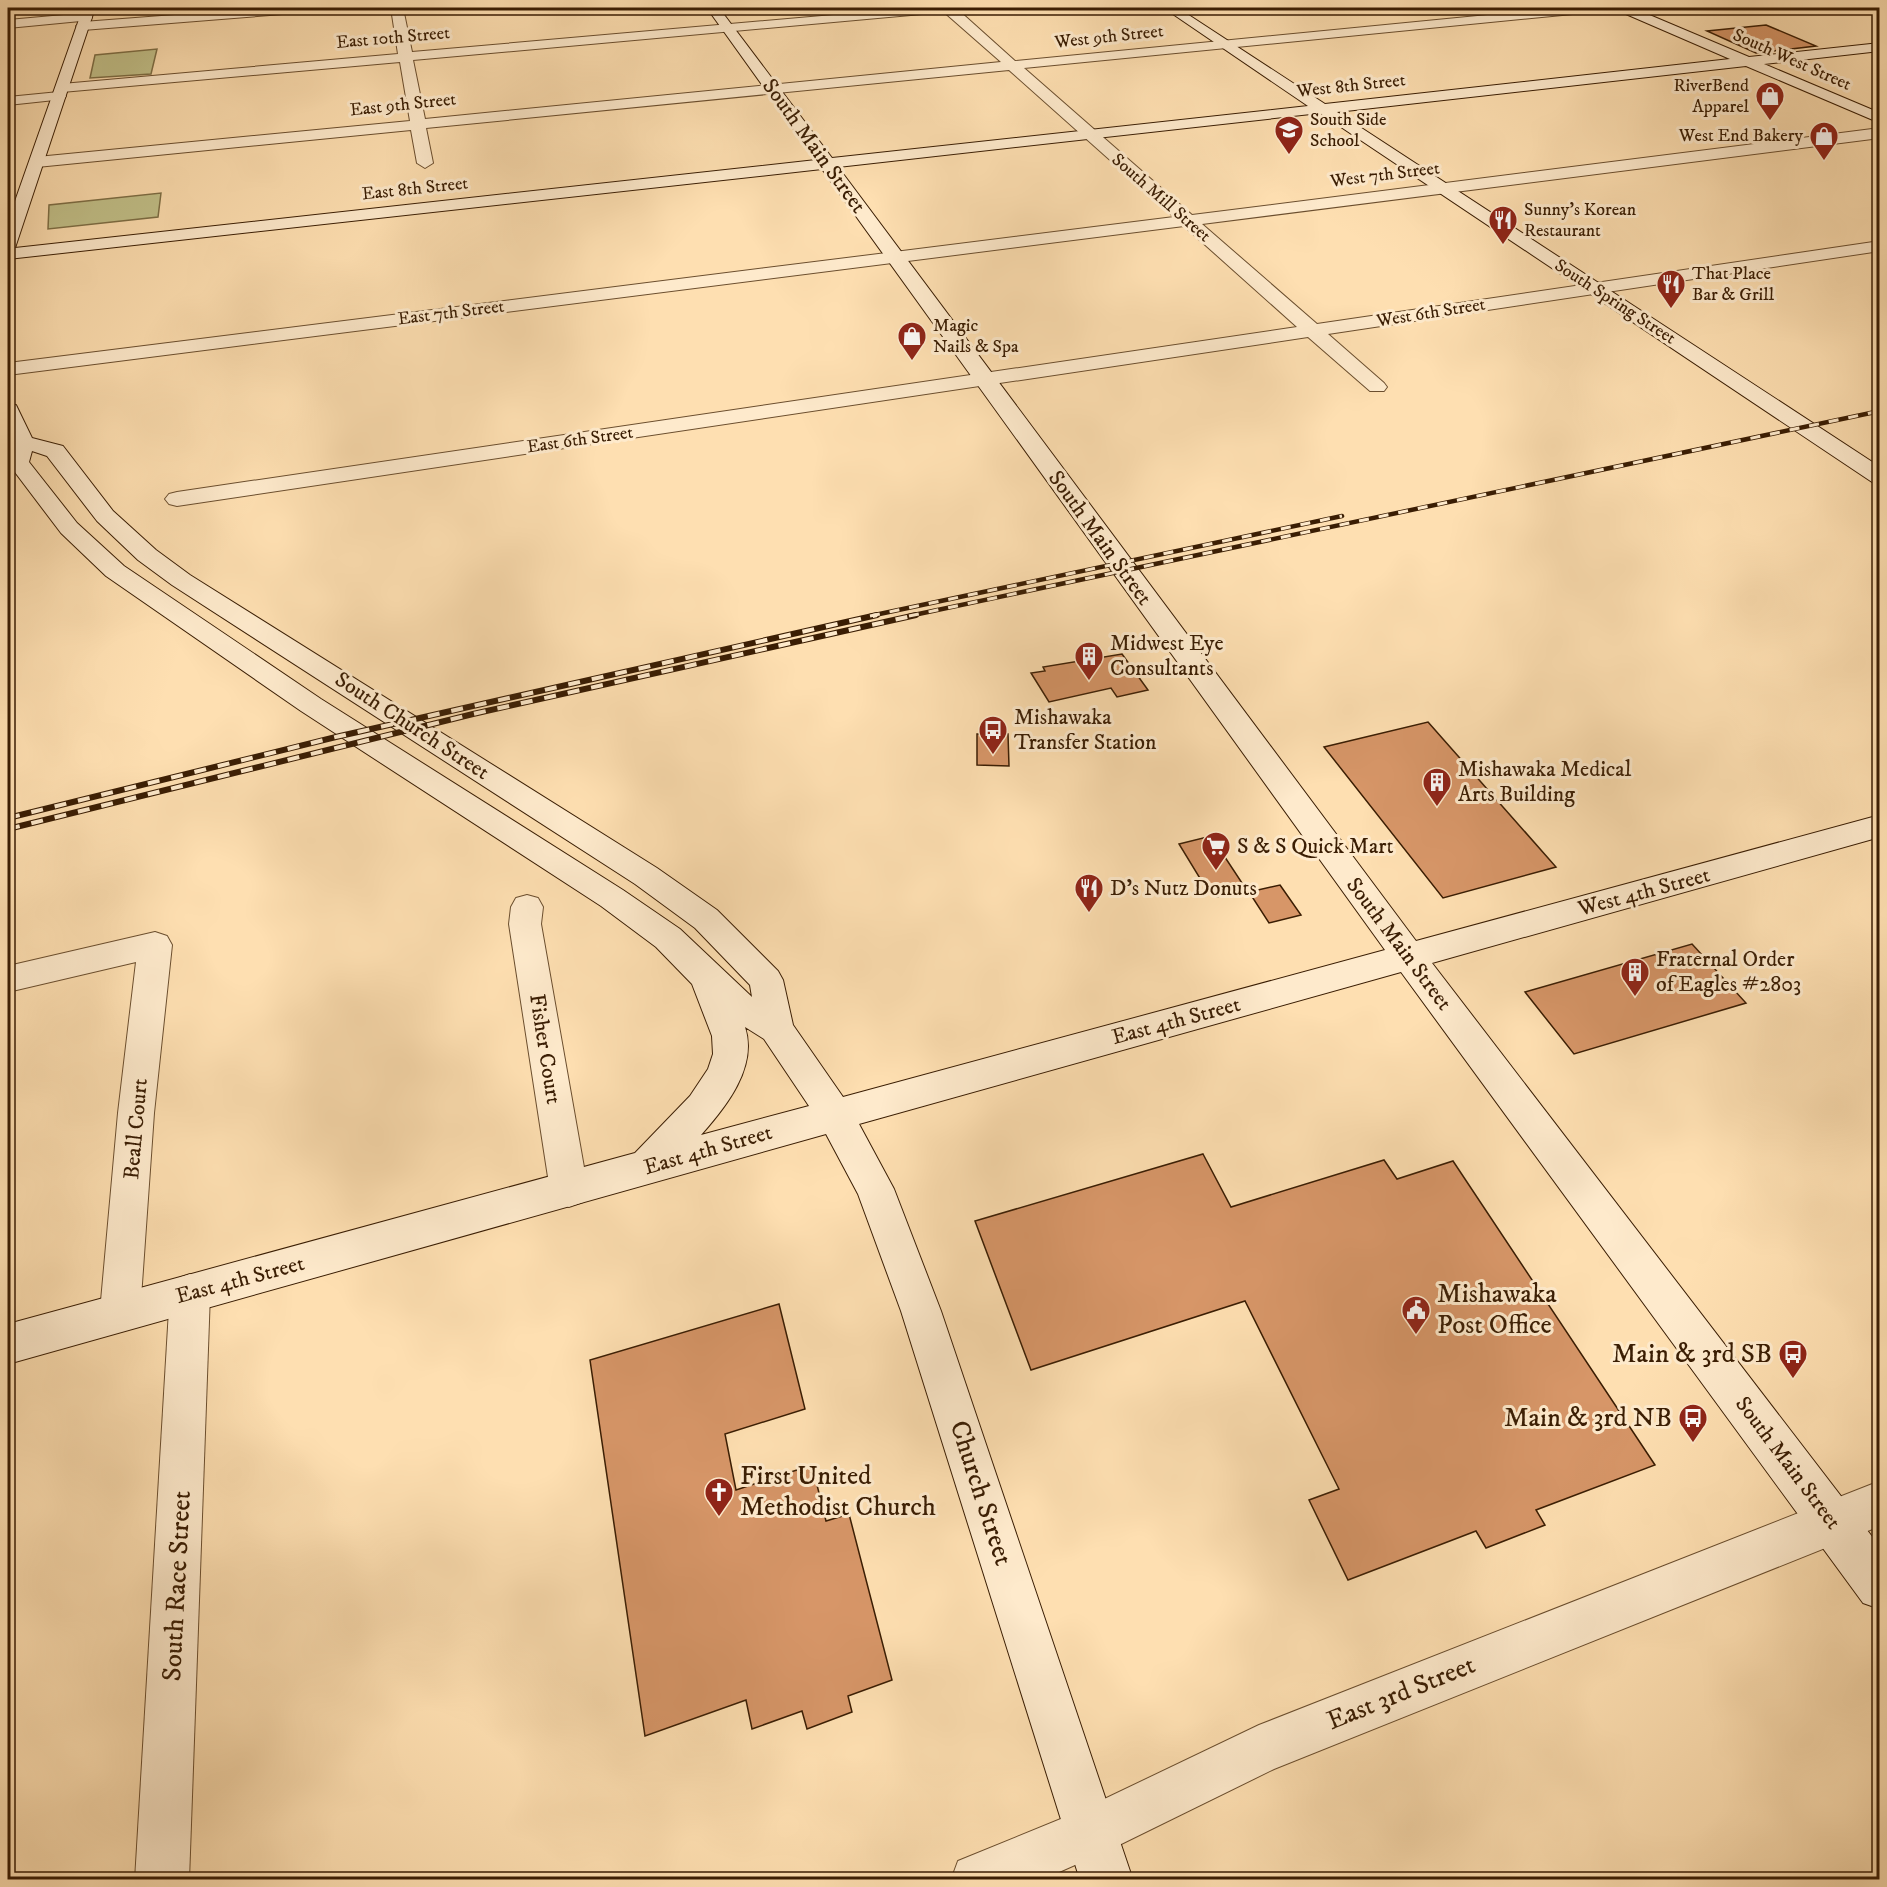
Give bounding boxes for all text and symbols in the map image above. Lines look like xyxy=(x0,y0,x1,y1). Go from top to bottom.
street label: West 9th Street xyxy=(1052,20,1165,54)
street label: East 10th Street xyxy=(335,22,451,54)
street label: South West Street xyxy=(1729,24,1855,96)
street label: West 8th Street xyxy=(1294,69,1407,103)
street label: South Main Street xyxy=(756,74,872,218)
place label: RiverBend Apparel xyxy=(1673,75,1750,118)
shop icon: RiverBend Apparel xyxy=(1754,80,1786,122)
street label: East 9th Street xyxy=(349,88,457,122)
place label: South Side School xyxy=(1310,109,1386,152)
school or university icon: South Side School xyxy=(1273,114,1305,156)
shop icon: West End Bakery xyxy=(1808,120,1840,162)
place label: West End Bakery xyxy=(1678,125,1803,147)
street label: South Mill Street xyxy=(1107,149,1215,247)
street label: West 7th Street xyxy=(1328,157,1441,193)
street label: East 8th Street xyxy=(361,172,469,206)
place label: Sunny's Korean Restaurant xyxy=(1524,199,1637,242)
restaurant icon: Sunny's Korean Restaurant xyxy=(1487,204,1519,246)
street label: South Spring Street xyxy=(1550,255,1680,350)
place label: That Place Bar & Grill xyxy=(1692,263,1775,306)
restaurant icon: That Place Bar & Grill xyxy=(1655,268,1687,310)
street label: West 6th Street xyxy=(1374,294,1487,333)
street label: East 7th Street xyxy=(396,296,506,330)
place label: Magic Nails & Spa xyxy=(933,315,1019,358)
shop icon: Magic Nails & Spa xyxy=(896,320,928,362)
street label: East 6th Street xyxy=(525,422,635,458)
street label: South Main Street xyxy=(1042,466,1158,610)
place label: Midwest Eye Consultants xyxy=(1110,630,1224,682)
building icon: Midwest Eye Consultants xyxy=(1073,640,1105,682)
street label: South Church Street xyxy=(330,666,494,786)
place label: Mishawaka Transfer Station xyxy=(1014,704,1157,756)
bus stop icon: Mishawaka Transfer Station xyxy=(977,714,1009,756)
place label: Mishawaka Medical Arts Building xyxy=(1458,756,1632,808)
building icon: Mishawaka Medical Arts Building xyxy=(1421,766,1453,808)
supermarket icon: S & S Quick Mart xyxy=(1200,830,1232,872)
place label: S & S Quick Mart xyxy=(1237,833,1394,860)
street label: West 4th Street xyxy=(1574,861,1713,923)
restaurant icon: D's Nutz Donuts xyxy=(1073,872,1105,914)
street label: South Main Street xyxy=(1340,872,1458,1016)
place label: D's Nutz Donuts xyxy=(1110,875,1257,902)
place label: Fraternal Order of Eagles #2803 xyxy=(1656,946,1801,998)
building icon: Fraternal Order of Eagles #2803 xyxy=(1619,956,1651,998)
street label: East 4th Street xyxy=(1109,991,1243,1051)
street label: Fisher Court xyxy=(523,992,567,1106)
street label: Beall Court xyxy=(118,1077,154,1181)
street label: East 4th Street xyxy=(641,1119,775,1181)
street label: East 4th Street xyxy=(173,1250,307,1310)
place label: Mishawaka Post Office xyxy=(1437,1277,1557,1342)
public building icon: Mishawaka Post Office xyxy=(1400,1294,1432,1336)
place label: Main & 3rd SB xyxy=(1612,1337,1772,1371)
bus stop icon: Main & 3rd SB xyxy=(1777,1338,1809,1380)
street label: South Main Street xyxy=(1729,1391,1847,1535)
place label: Main & 3rd NB xyxy=(1504,1401,1672,1435)
bus stop icon: Main & 3rd NB xyxy=(1677,1402,1709,1444)
street label: Church Street xyxy=(942,1416,1021,1570)
place label: First United Methodist Church xyxy=(740,1459,936,1524)
church icon: First United Methodist Church xyxy=(703,1476,735,1518)
street label: South Race Street xyxy=(155,1489,199,1682)
street label: East 3rd Street xyxy=(1322,1648,1481,1738)

